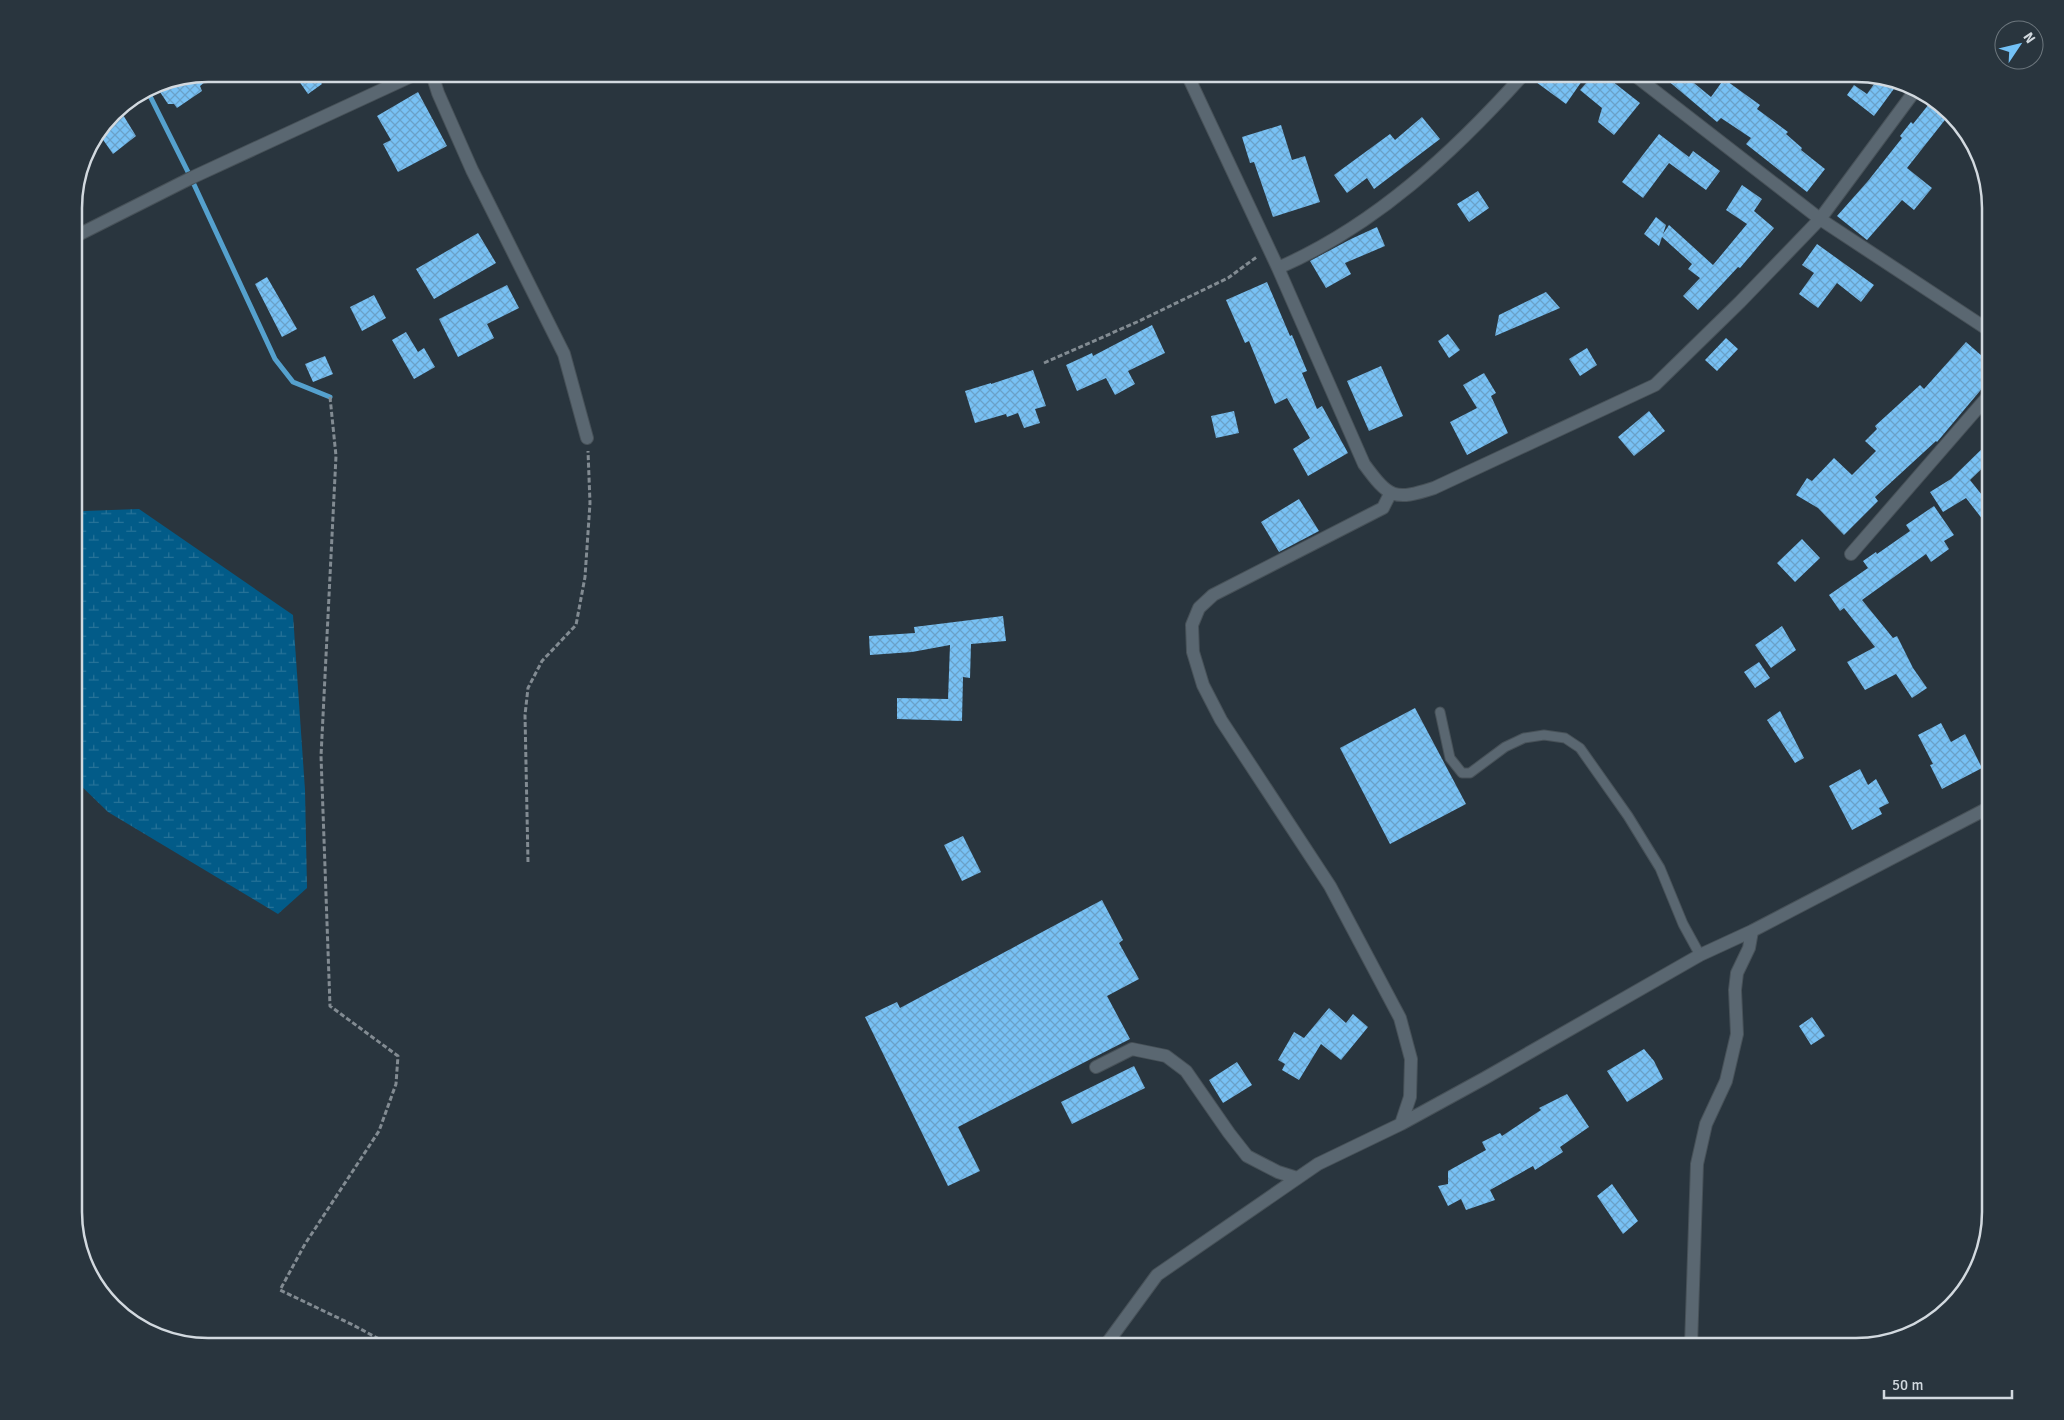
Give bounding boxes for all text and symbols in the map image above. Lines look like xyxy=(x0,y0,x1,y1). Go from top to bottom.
north arrow xyxy=(1994,20,2044,70)
text: N xyxy=(2019,29,2039,47)
scale bar xyxy=(1884,1368,2012,1400)
text: 50 m xyxy=(1892,1376,1923,1394)

